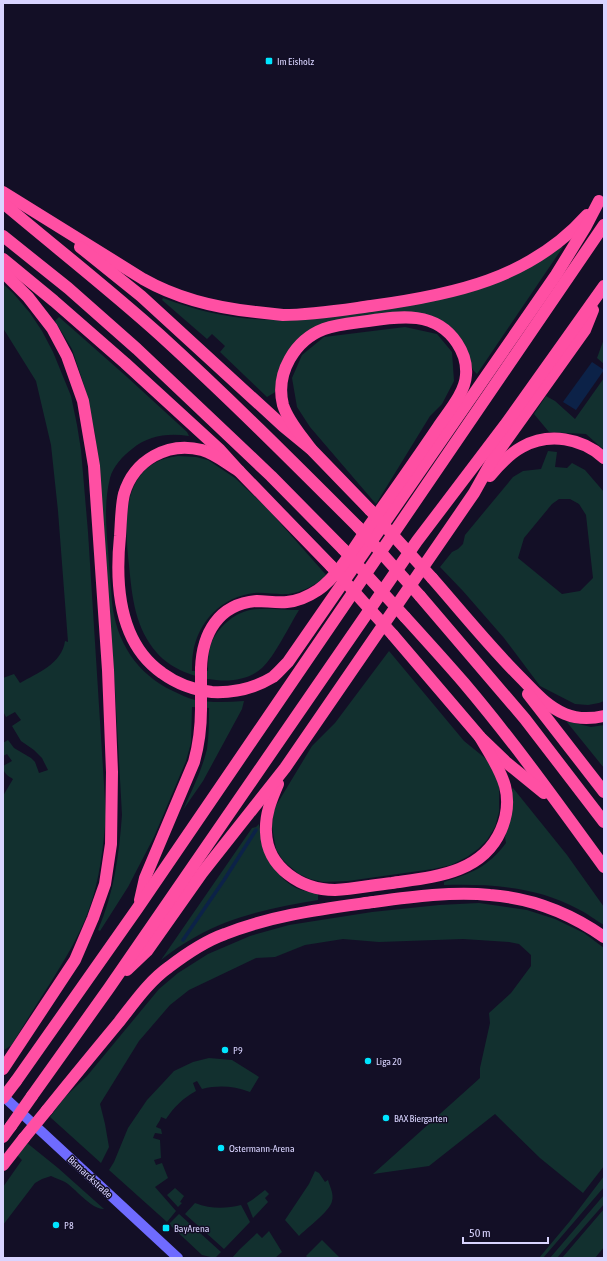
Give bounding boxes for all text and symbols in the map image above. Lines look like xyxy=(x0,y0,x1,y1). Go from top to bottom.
marker: Im Eisholz xyxy=(264,56,274,66)
place label: Im Eisholz xyxy=(277,56,314,67)
marker: P9 xyxy=(220,1045,230,1055)
place label: P9 xyxy=(233,1045,243,1056)
marker: Liga 20 xyxy=(363,1056,373,1066)
place label: Liga 20 xyxy=(376,1056,402,1067)
marker: BAX Biergarten xyxy=(381,1113,391,1123)
place label: BAX Biergarten xyxy=(394,1113,448,1124)
marker: Ostermann-Arena xyxy=(216,1143,226,1153)
place label: Ostermann-Arena xyxy=(229,1143,295,1154)
street label: Bismarckstraße xyxy=(66,1154,115,1201)
scale bar xyxy=(463,1219,548,1245)
marker: P8 xyxy=(51,1220,61,1230)
place label: P8 xyxy=(64,1220,74,1231)
marker: BayArena xyxy=(161,1223,171,1233)
place label: BayArena xyxy=(174,1223,210,1234)
text: 50 m xyxy=(469,1226,491,1240)

